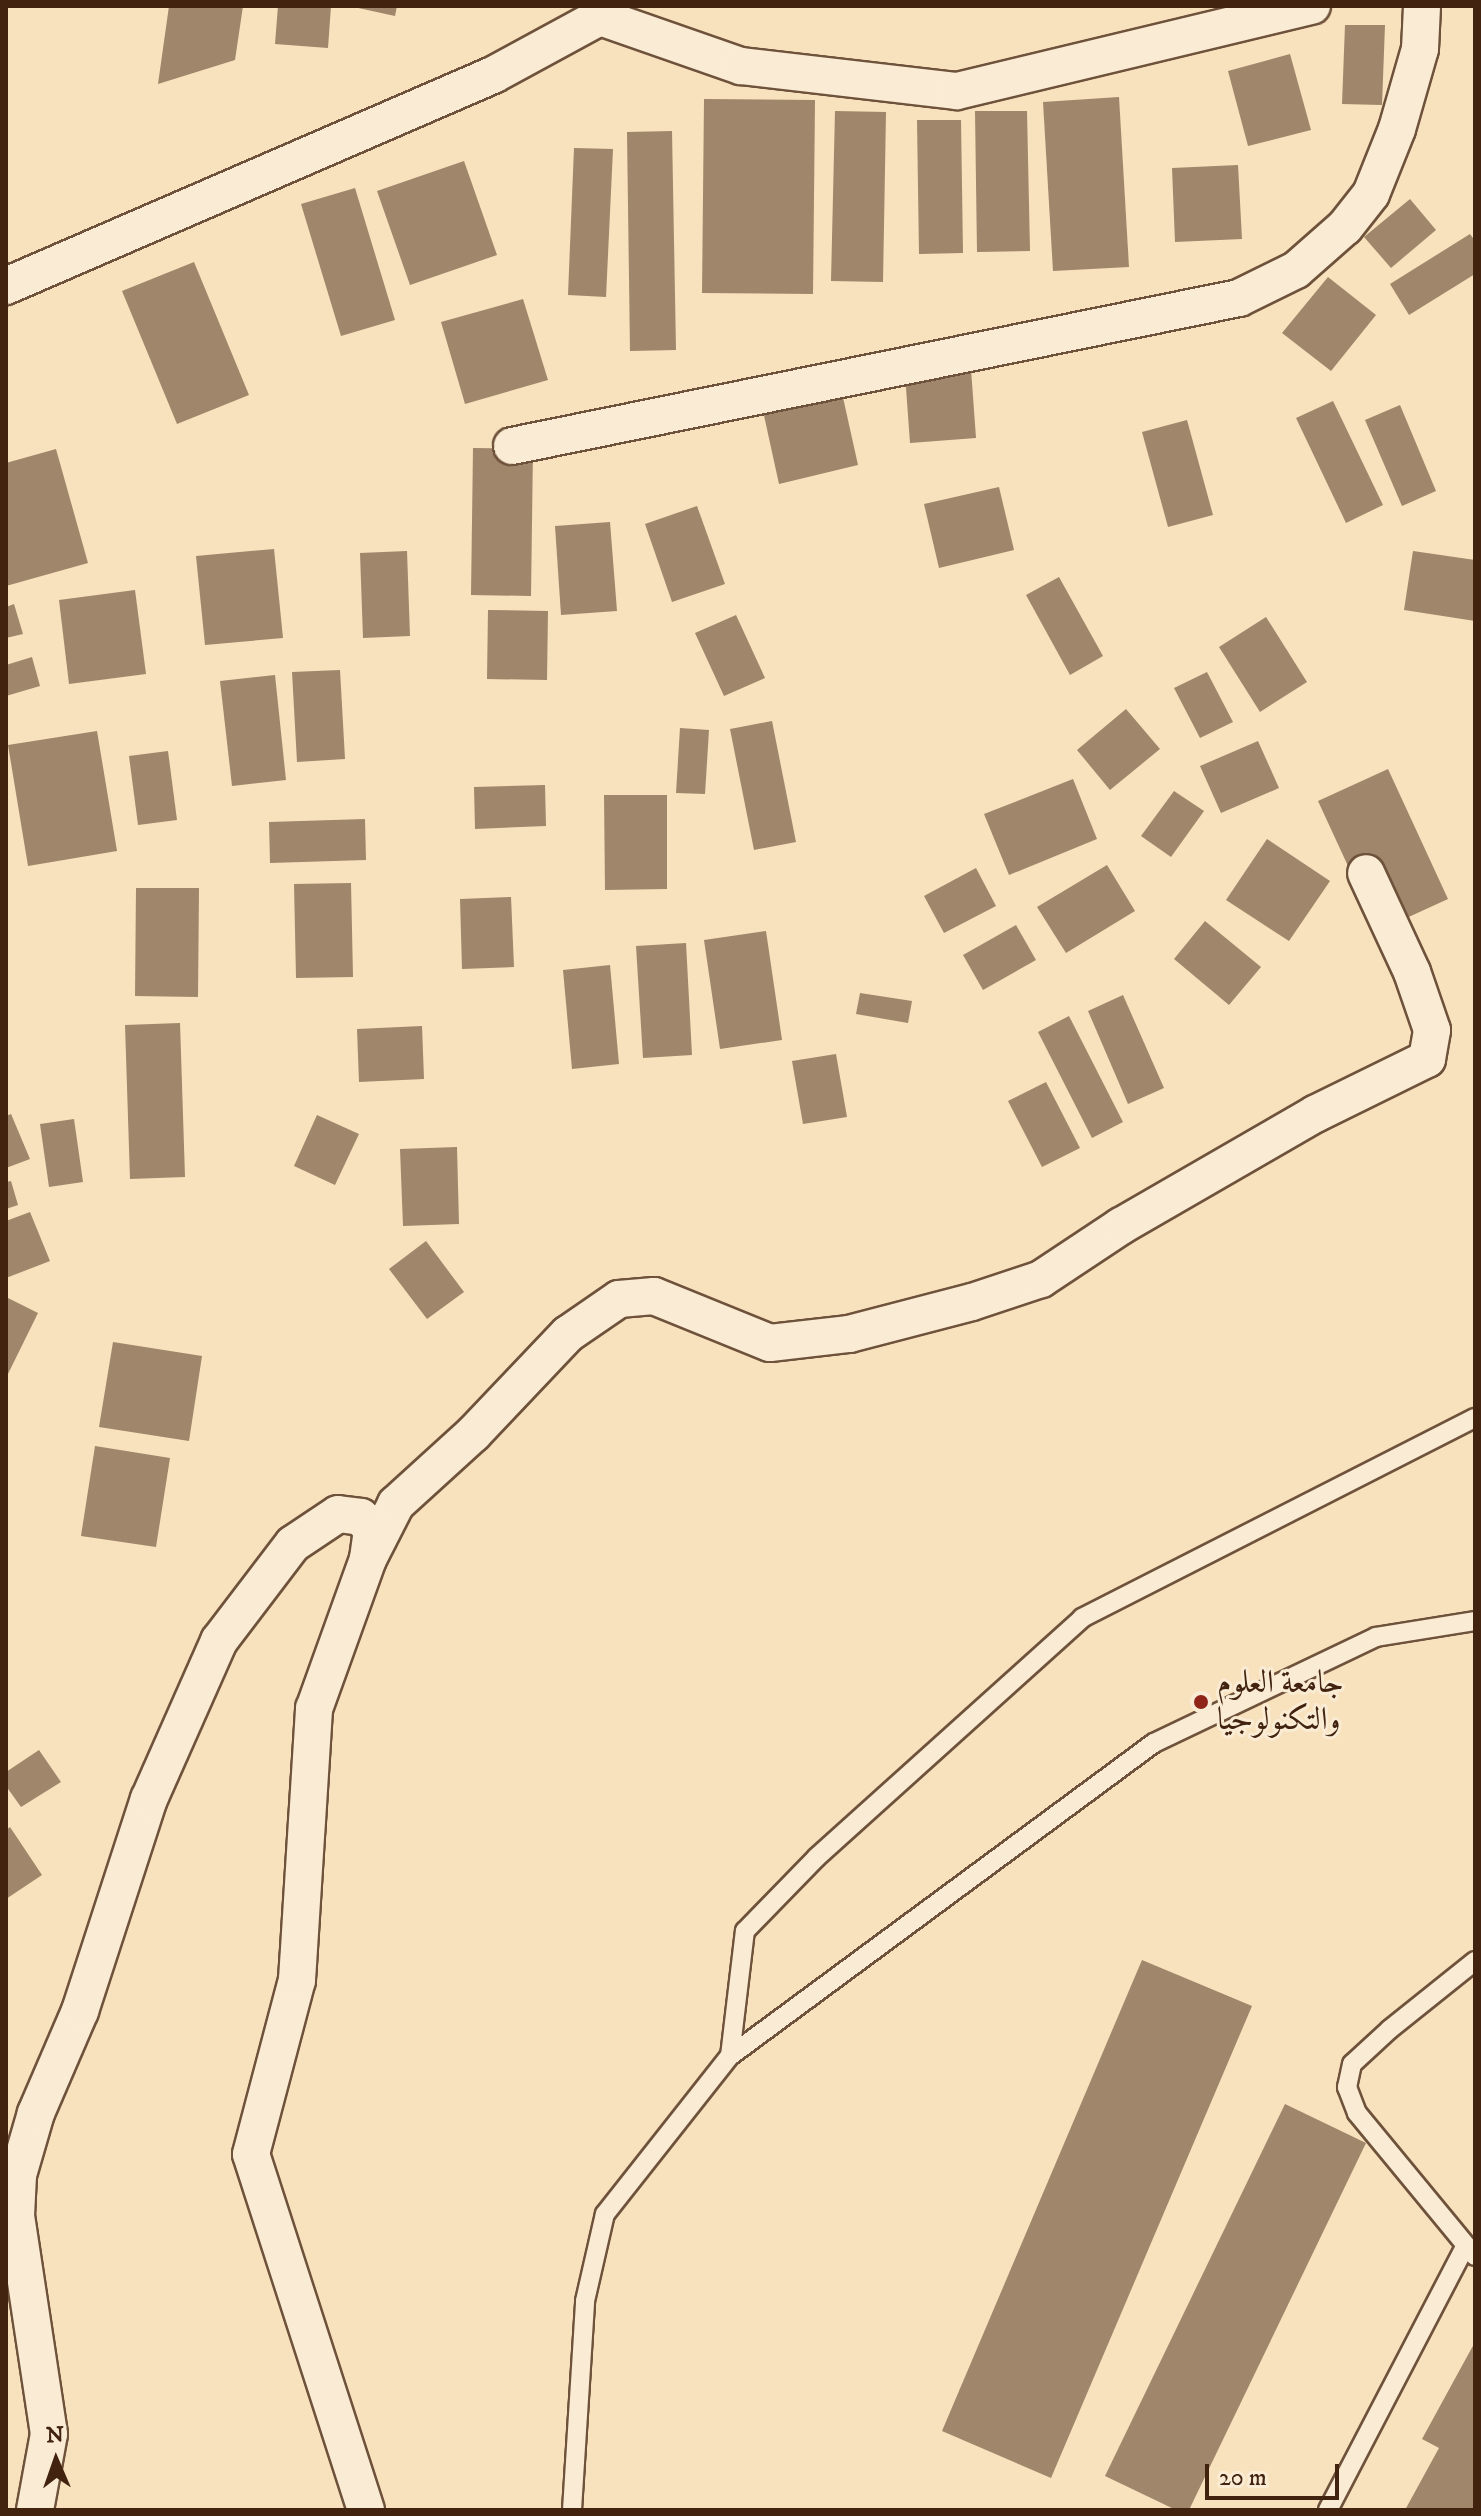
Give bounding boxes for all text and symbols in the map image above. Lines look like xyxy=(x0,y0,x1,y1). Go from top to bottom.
place label: جامعة العلوم والتكنولوجيا xyxy=(1217,1665,1344,1740)
marker: جامعة العلوم والتكنولوجيا xyxy=(1192,1693,1210,1711)
north arrow xyxy=(16,2420,96,2500)
text: N xyxy=(46,2422,65,2449)
scale bar xyxy=(1209,2448,1343,2498)
text: 20 m xyxy=(1219,2463,1267,2493)

